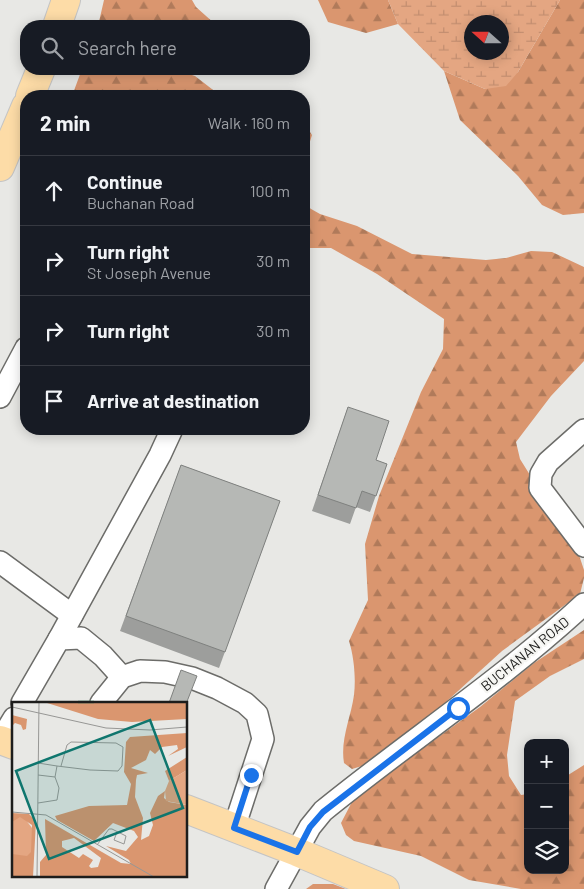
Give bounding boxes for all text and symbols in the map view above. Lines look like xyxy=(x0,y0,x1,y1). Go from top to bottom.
north arrow xyxy=(464,15,509,60)
search box xyxy=(20,20,310,75)
icon: search xyxy=(38,34,66,62)
text: Search here xyxy=(78,36,177,59)
text: 2 min xyxy=(40,110,90,135)
text: Walk · 160 m xyxy=(208,113,290,132)
text: Continue xyxy=(87,170,163,193)
icon: ahead xyxy=(40,177,68,205)
text: 100 m xyxy=(250,181,290,200)
text: Buchanan Road xyxy=(87,193,195,212)
text: Turn right xyxy=(87,240,169,263)
icon: right xyxy=(40,247,68,275)
text: 30 m xyxy=(256,251,290,270)
text: St Joseph Avenue xyxy=(87,263,211,282)
icon: right xyxy=(40,317,68,345)
text: Turn right xyxy=(87,319,169,342)
text: 30 m xyxy=(256,321,290,340)
icon: arrive xyxy=(40,387,68,415)
text: Arrive at destination xyxy=(87,389,259,412)
street label: BUCHANAN ROAD xyxy=(477,613,572,694)
route start xyxy=(447,697,470,720)
inset map xyxy=(12,702,188,876)
map controls xyxy=(524,739,569,874)
button: + xyxy=(524,739,569,784)
route end xyxy=(240,764,263,787)
button: − xyxy=(524,784,569,829)
button: layers xyxy=(524,829,569,874)

